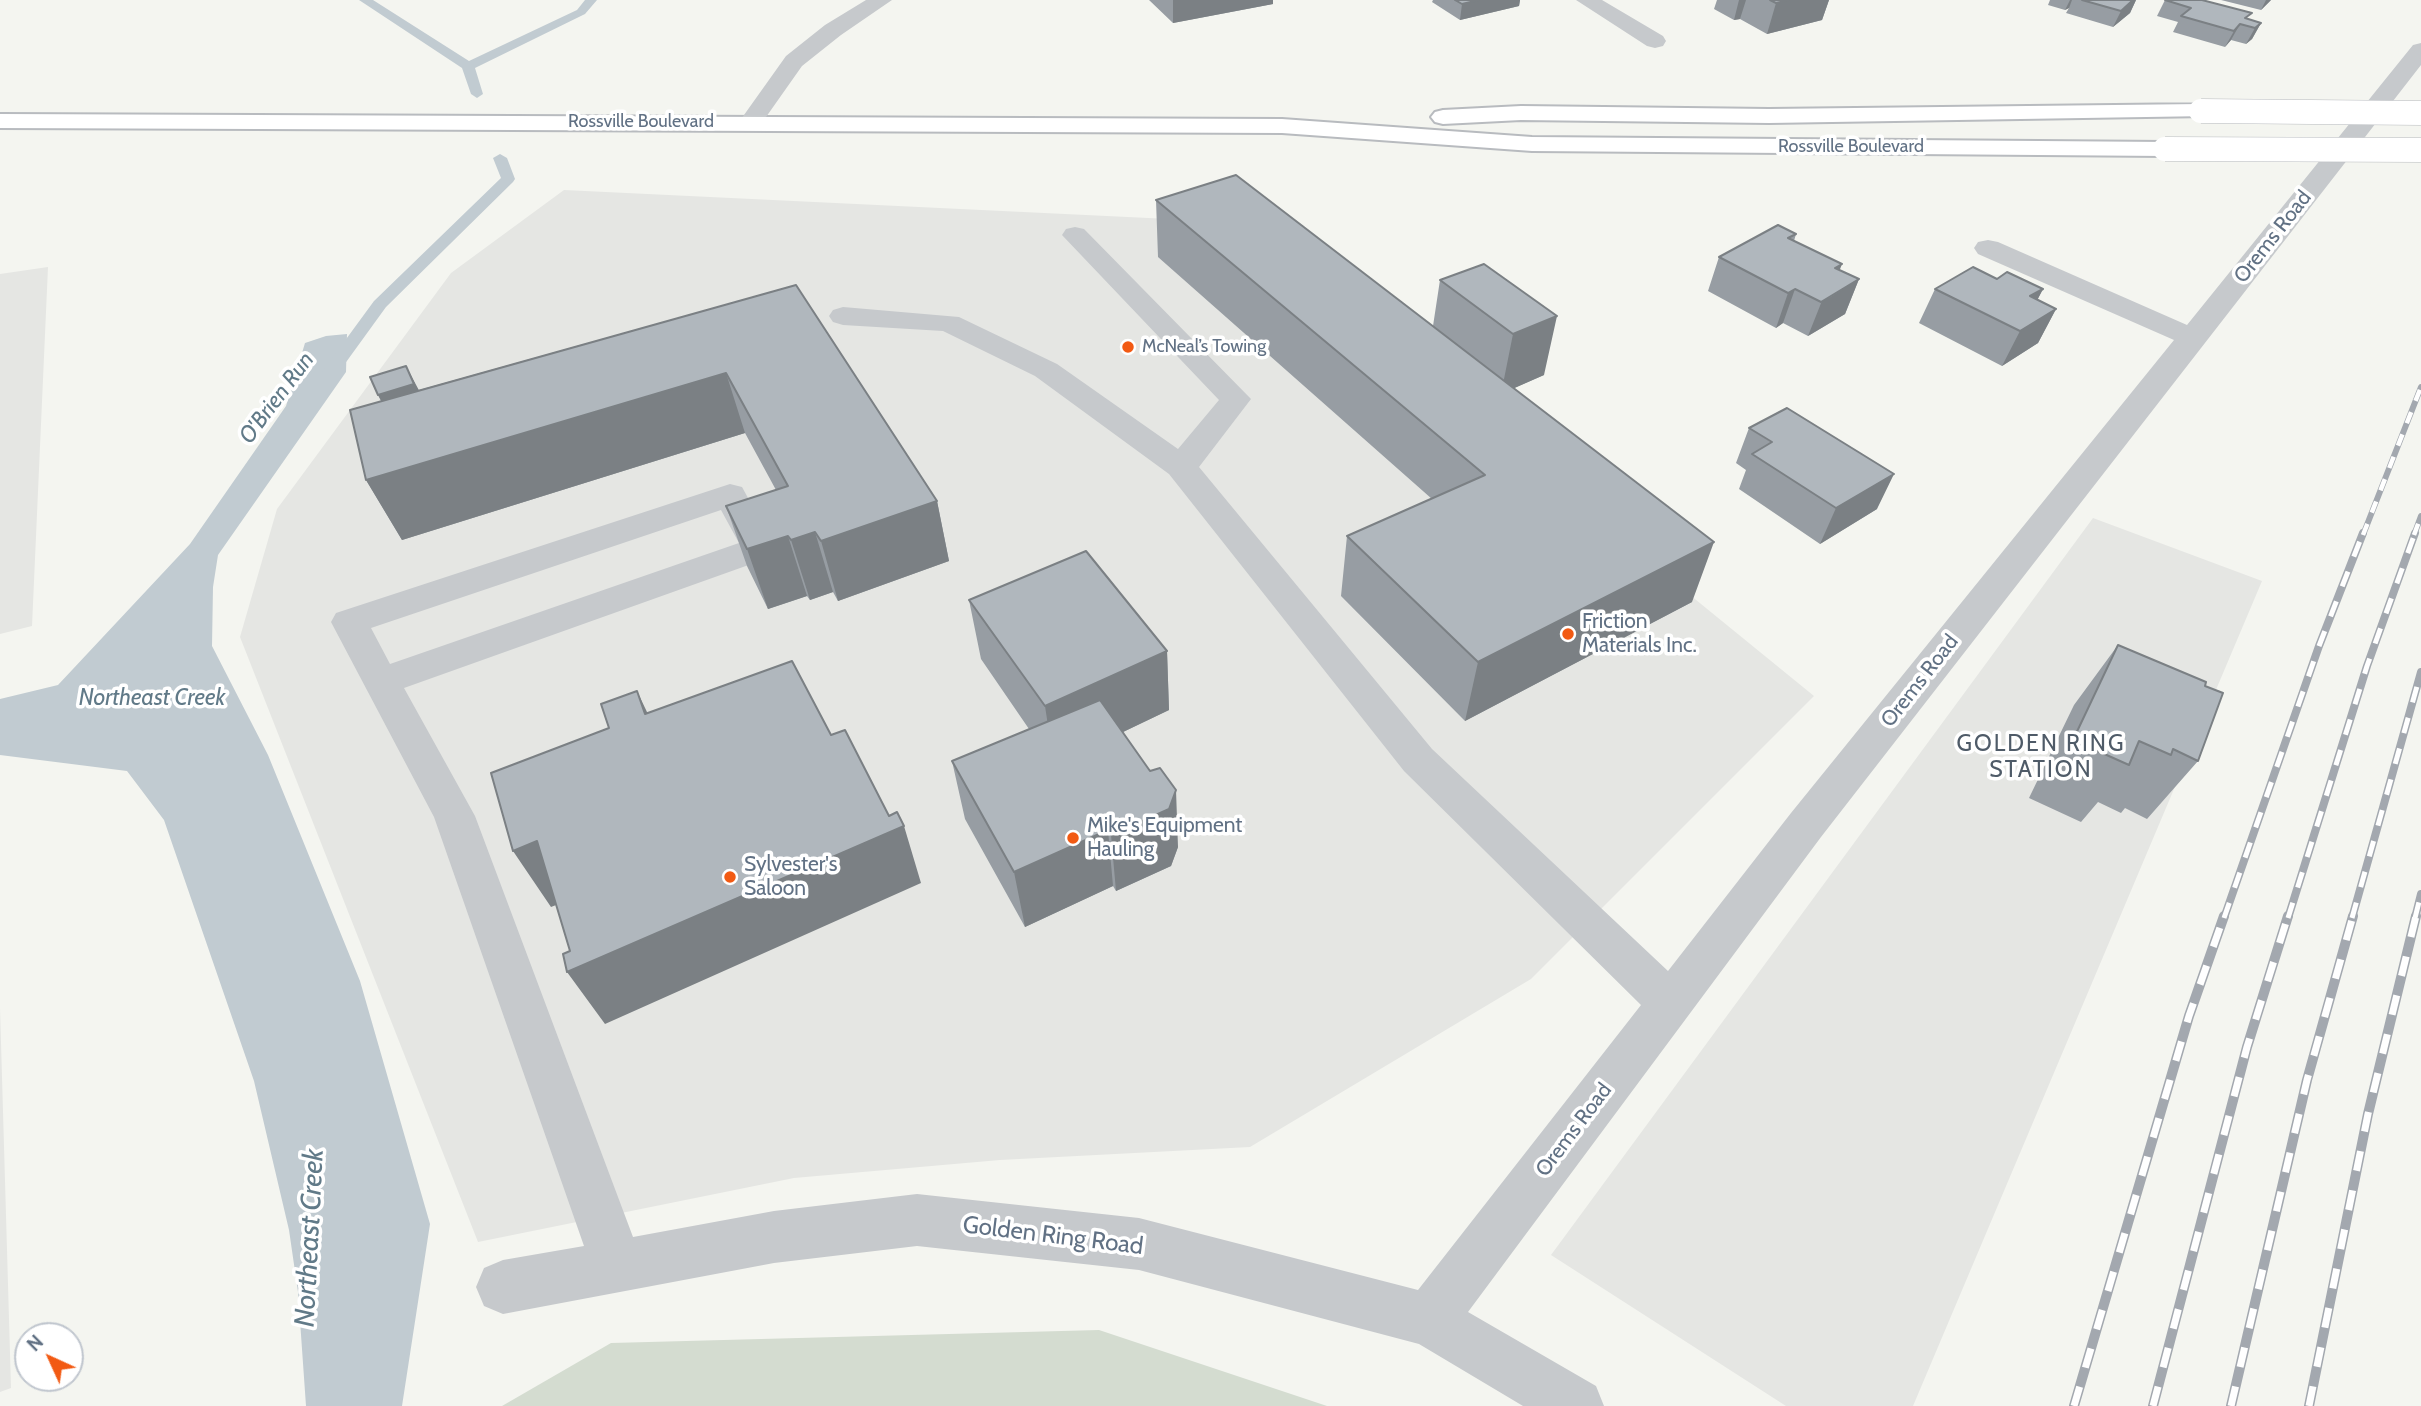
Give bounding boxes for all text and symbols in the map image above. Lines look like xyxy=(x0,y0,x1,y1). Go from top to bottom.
street label: Rossville Boulevard xyxy=(568,111,714,133)
street label: Rossville Boulevard xyxy=(1778,136,1924,158)
street label: Orems Road xyxy=(2229,186,2317,288)
place label: McNeal’s Towing xyxy=(1142,336,1266,358)
marker: McNeal’s Towing xyxy=(1120,339,1136,355)
water label: O'Brien Run xyxy=(234,347,320,449)
place label: Friction Materials Inc. xyxy=(1582,609,1697,659)
marker: Friction Materials Inc. xyxy=(1560,626,1576,642)
street label: Orems Road xyxy=(1876,630,1964,732)
water label: Northeast Creek xyxy=(79,684,225,712)
district label: GOLDEN RING STATION xyxy=(1958,730,2124,784)
place label: Mike's Equipment Hauling xyxy=(1087,813,1242,863)
marker: Mike's Equipment Hauling xyxy=(1065,830,1081,846)
place label: Sylvester's Saloon xyxy=(744,852,837,902)
marker: Sylvester's Saloon xyxy=(722,869,738,885)
street label: Orems Road xyxy=(1531,1078,1617,1182)
water label: Northeast Creek xyxy=(289,1148,331,1328)
street label: Golden Ring Road xyxy=(961,1211,1145,1261)
north arrow xyxy=(14,1322,84,1392)
text: N xyxy=(22,1330,48,1356)

